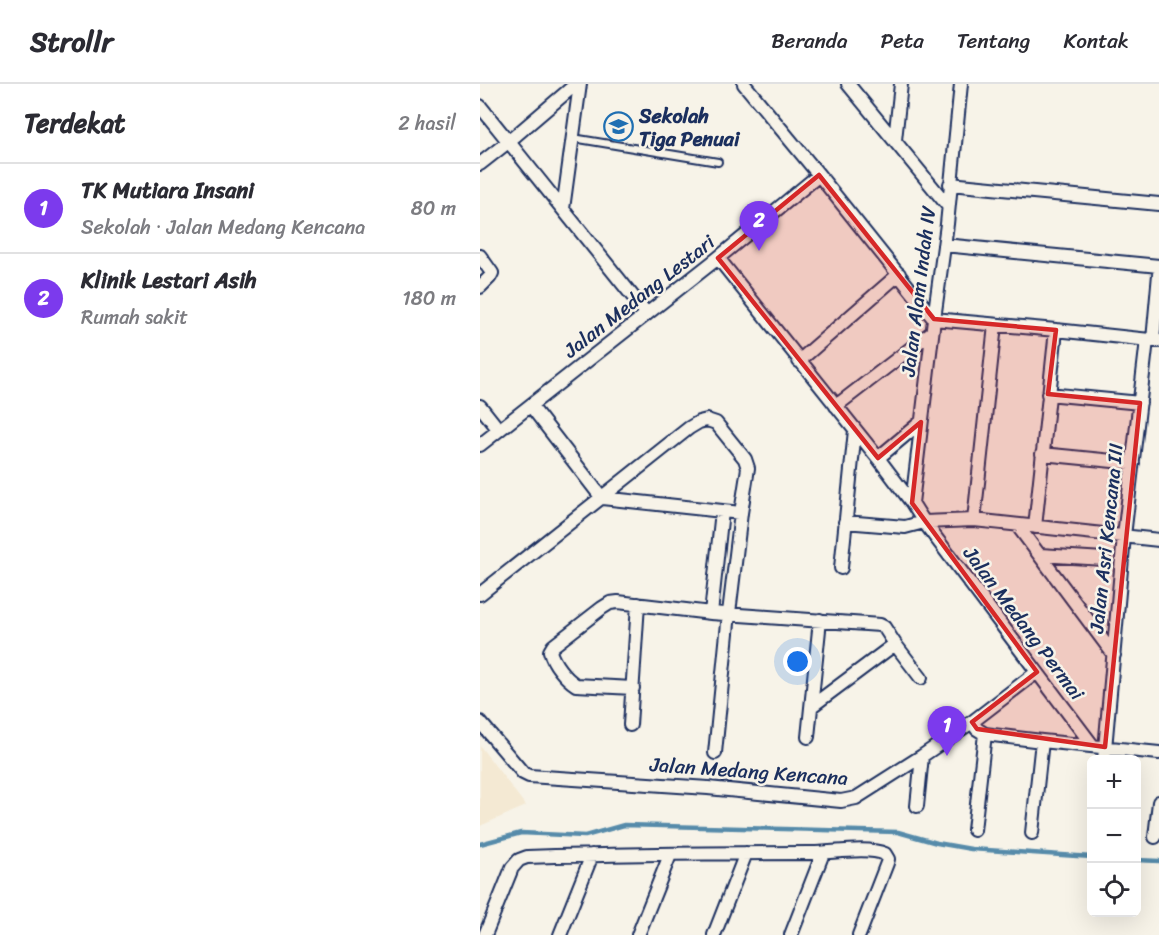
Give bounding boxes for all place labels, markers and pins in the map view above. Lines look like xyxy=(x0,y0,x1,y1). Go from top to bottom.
place label: Sekolah Tiga Penuai xyxy=(638,99,741,157)
school or university icon: Sekolah Tiga Penuai xyxy=(602,111,634,143)
pin: 2 xyxy=(740,202,778,251)
pin: 1 xyxy=(928,706,966,756)

